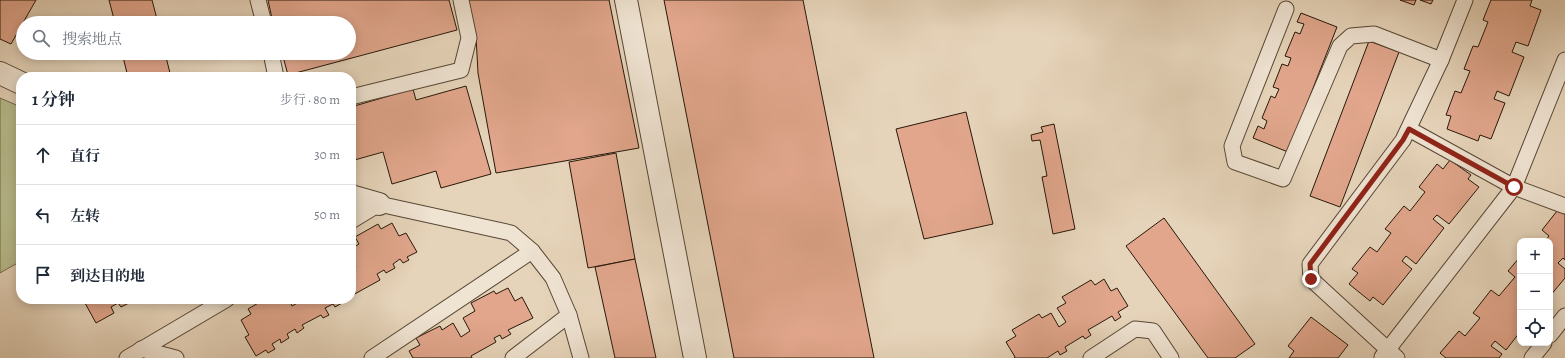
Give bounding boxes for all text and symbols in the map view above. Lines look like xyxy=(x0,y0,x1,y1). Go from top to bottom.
search box xyxy=(16,16,356,60)
icon: search xyxy=(30,27,52,49)
text: 搜索地点 xyxy=(62,29,122,49)
text: 1 分钟 xyxy=(32,88,75,111)
text: 步行 · 80 m xyxy=(280,91,340,108)
icon: ahead xyxy=(32,144,54,166)
text: 直行 xyxy=(70,146,100,166)
text: 30 m xyxy=(314,146,340,163)
route start xyxy=(1505,178,1523,196)
icon: left xyxy=(32,204,54,226)
text: 左转 xyxy=(70,206,100,226)
text: 50 m xyxy=(314,206,340,223)
map controls xyxy=(1517,238,1553,346)
button: + xyxy=(1517,238,1553,274)
icon: arrive xyxy=(32,264,54,286)
text: 到达目的地 xyxy=(70,266,145,286)
route end xyxy=(1302,270,1320,288)
button: − xyxy=(1517,274,1553,310)
button: locate xyxy=(1517,310,1553,346)

